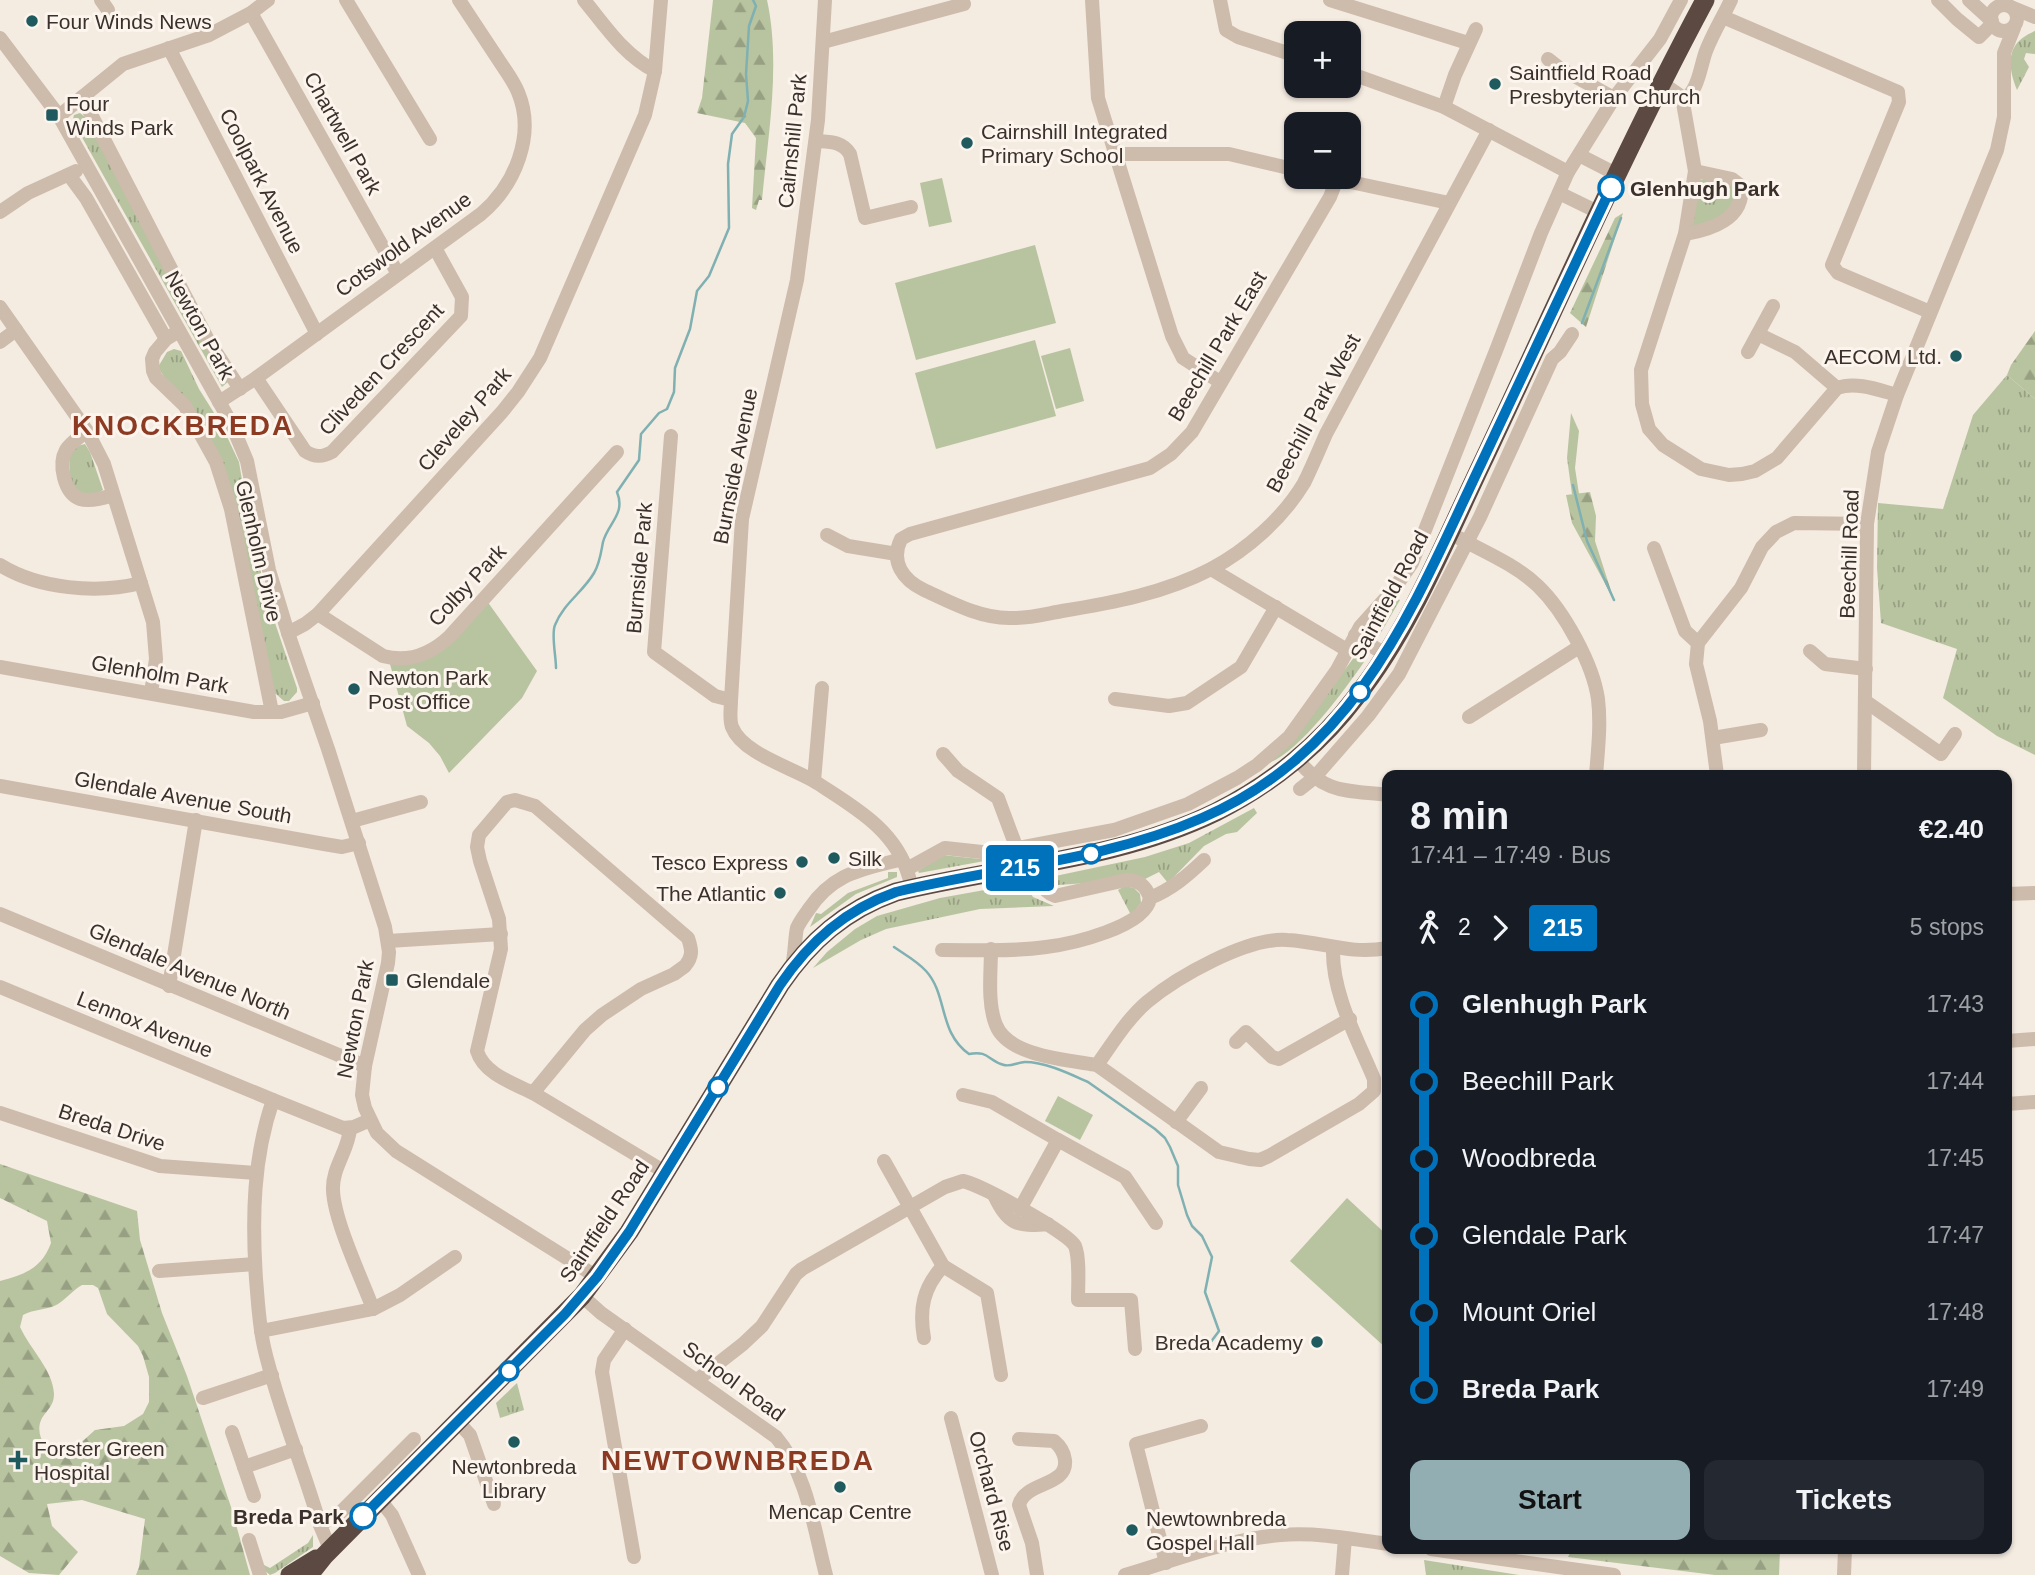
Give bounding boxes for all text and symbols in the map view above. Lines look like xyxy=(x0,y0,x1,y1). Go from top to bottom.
place label: Four Winds News xyxy=(46,10,212,33)
marker: Four Winds News xyxy=(24,13,40,29)
map controls xyxy=(1284,21,1361,189)
button: + xyxy=(1284,21,1361,98)
place label: Saintfield Road Presbyterian Church xyxy=(1509,61,1700,108)
street label: Chartwell Park xyxy=(300,68,386,199)
street label: Cairnshill Park xyxy=(773,72,811,210)
marker: Saintfield Road Presbyterian Church xyxy=(1487,76,1503,92)
place label: Four Winds Park xyxy=(66,92,174,139)
street label: Coolpark Avenue xyxy=(216,105,308,257)
marker: Four Winds Park xyxy=(44,107,60,123)
button: − xyxy=(1284,112,1361,189)
place label: Cairnshill Integrated Primary School xyxy=(981,120,1168,167)
marker: Cairnshill Integrated Primary School xyxy=(959,135,975,151)
marker: Glenhugh Park xyxy=(1598,175,1624,201)
place label: Glenhugh Park xyxy=(1630,177,1780,200)
street label: Cotswold Avenue xyxy=(331,187,475,301)
street label: Newton Park xyxy=(161,267,239,384)
street label: Beechill Park East xyxy=(1163,267,1271,425)
street label: Cliveden Crescent xyxy=(314,298,448,440)
street label: Beechill Park West xyxy=(1262,330,1365,496)
place label: AECOM Ltd. xyxy=(1824,345,1942,368)
marker: AECOM Ltd. xyxy=(1948,348,1964,364)
street label: Cleveley Park xyxy=(413,362,515,475)
street label: Burnside Avenue xyxy=(709,386,761,546)
district label: KNOCKBREDA xyxy=(72,410,294,441)
street label: Glenholm Drive xyxy=(232,478,286,624)
street label: Beechill Road xyxy=(1835,489,1863,619)
street label: Burnside Park xyxy=(622,501,656,635)
street label: Saintfield Road xyxy=(1345,527,1433,663)
street label: Colby Park xyxy=(424,539,511,630)
street label: Glenholm Park xyxy=(90,651,231,697)
place label: Newton Park Post Office xyxy=(368,666,489,713)
marker: Newton Park Post Office xyxy=(346,681,362,697)
unlabelled marker xyxy=(1350,682,1370,702)
street label: Glendale Avenue South xyxy=(73,767,293,827)
text: 8 min xyxy=(1410,795,1509,837)
text: €2.40 xyxy=(1919,814,1984,844)
text: 17:41 – 17:49 · Bus xyxy=(1410,842,1611,868)
unlabelled marker xyxy=(1081,844,1101,864)
line badge: 215 xyxy=(980,845,1060,891)
place label: Silk xyxy=(848,847,882,870)
marker: Silk xyxy=(826,850,842,866)
place label: Tesco Express xyxy=(651,851,788,874)
marker: Tesco Express xyxy=(794,854,810,870)
text: 215 xyxy=(1000,854,1040,881)
place label: The Atlantic xyxy=(656,882,766,905)
marker: The Atlantic xyxy=(772,885,788,901)
icon: walk xyxy=(1410,909,1448,947)
icon: forward xyxy=(1481,909,1519,947)
text: 2 xyxy=(1458,914,1471,940)
text: 215 xyxy=(1543,914,1583,941)
text: 5 stops xyxy=(1910,914,1984,940)
street label: Glendale Avenue North xyxy=(86,918,294,1024)
street label: Newton Park xyxy=(332,957,378,1080)
place label: Glendale xyxy=(406,969,490,992)
marker: Glendale xyxy=(384,972,400,988)
street label: Lennox Avenue xyxy=(74,986,216,1062)
text: Glenhugh Park xyxy=(1462,989,1647,1019)
text: 17:43 xyxy=(1926,991,1984,1017)
text: Beechill Park xyxy=(1462,1066,1614,1096)
text: 17:44 xyxy=(1926,1068,1984,1094)
unlabelled marker xyxy=(708,1077,728,1097)
street label: Breda Drive xyxy=(56,1099,168,1155)
text: Woodbreda xyxy=(1462,1143,1596,1173)
text: 17:45 xyxy=(1926,1145,1984,1171)
street label: Saintfield Road xyxy=(555,1156,653,1286)
text: Glendale Park xyxy=(1462,1220,1627,1250)
text: 17:47 xyxy=(1926,1222,1984,1248)
text: Mount Oriel xyxy=(1462,1297,1596,1327)
text: 17:48 xyxy=(1926,1299,1984,1325)
place label: Breda Academy xyxy=(1155,1331,1303,1354)
marker: Breda Academy xyxy=(1309,1334,1325,1350)
street label: School Road xyxy=(679,1336,789,1426)
unlabelled marker xyxy=(499,1361,519,1381)
text: Breda Park xyxy=(1462,1374,1599,1404)
text: 17:49 xyxy=(1926,1376,1984,1402)
street label: Orchard Rise xyxy=(965,1428,1019,1554)
marker: Newtonbreda Library xyxy=(506,1434,522,1450)
place label: Forster Green Hospital xyxy=(34,1437,165,1484)
district label: NEWTOWNBREDA xyxy=(601,1445,875,1476)
marker: Forster Green Hospital xyxy=(8,1450,28,1470)
place label: Newtonbreda Library xyxy=(452,1455,577,1502)
button: Start xyxy=(1410,1460,1690,1540)
button: Tickets xyxy=(1704,1460,1984,1540)
marker: Mencap Centre xyxy=(832,1479,848,1495)
place label: Mencap Centre xyxy=(768,1500,912,1523)
marker: Breda Park xyxy=(350,1503,376,1529)
place label: Breda Park xyxy=(233,1505,344,1528)
place label: Newtownbreda Gospel Hall xyxy=(1146,1507,1286,1554)
marker: Newtownbreda Gospel Hall xyxy=(1124,1522,1140,1538)

